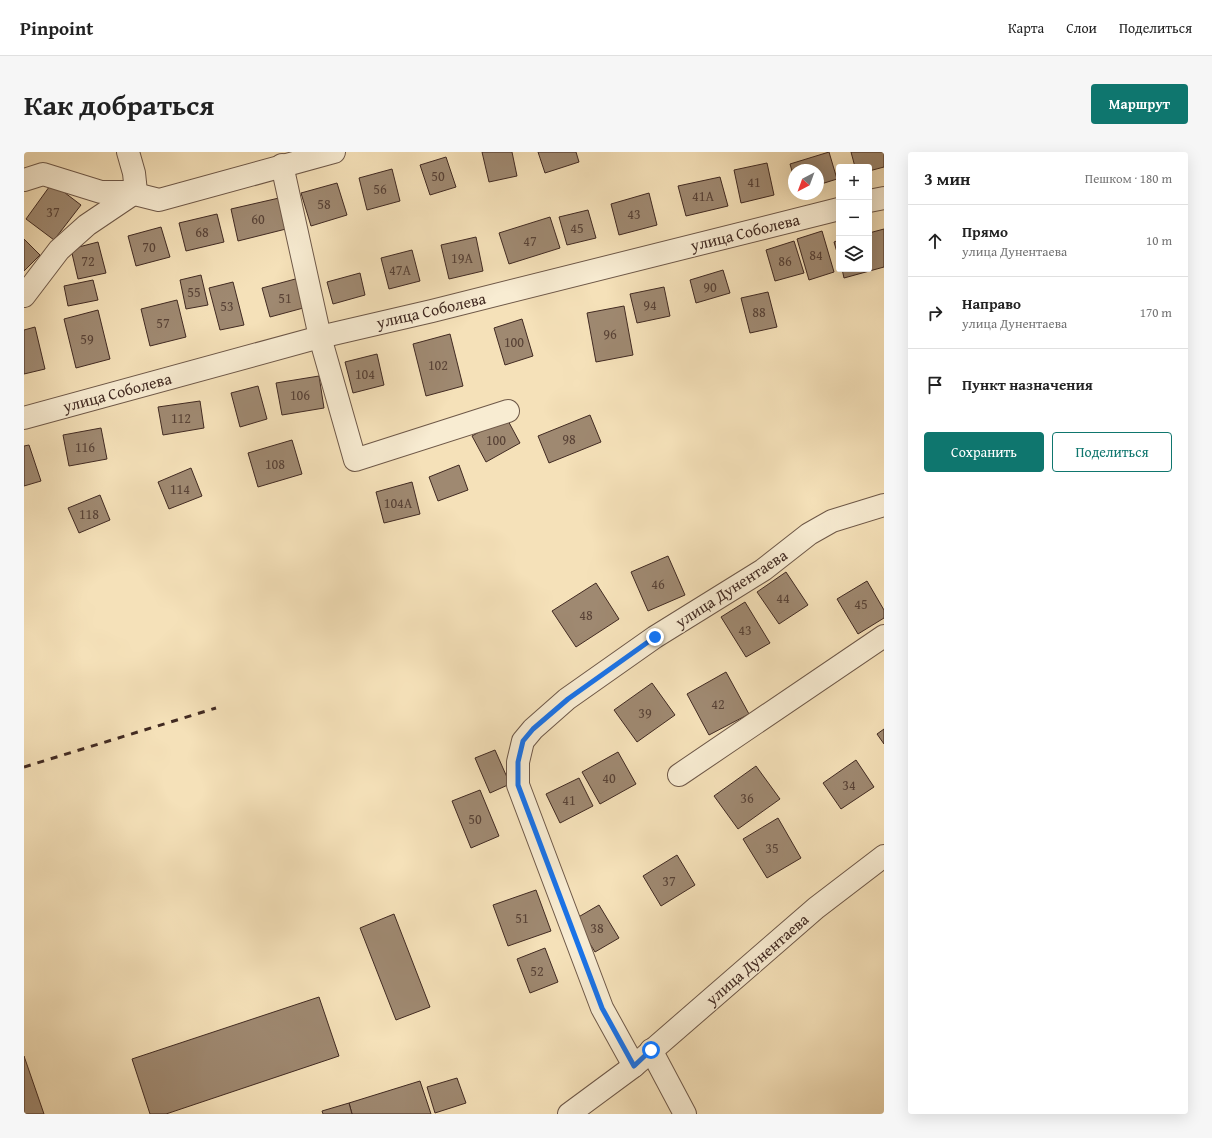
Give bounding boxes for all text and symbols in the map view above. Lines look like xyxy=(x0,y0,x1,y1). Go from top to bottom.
text: Pinpoint xyxy=(20,14,93,42)
text: Карта xyxy=(1008,18,1044,38)
text: Слои xyxy=(1066,18,1097,38)
text: Поделиться xyxy=(1119,18,1192,38)
text: Как добраться xyxy=(24,84,214,125)
button: Маршрут xyxy=(1091,84,1188,124)
north arrow xyxy=(788,164,824,200)
map controls xyxy=(836,164,872,272)
button: + xyxy=(836,164,872,200)
house number: 50 xyxy=(431,166,445,186)
text: 3 мин xyxy=(924,166,970,191)
text: Пешком · 180 m xyxy=(1085,169,1172,188)
house number: 41 xyxy=(747,172,761,192)
house number: 56 xyxy=(373,179,387,199)
house number: 41А xyxy=(692,186,714,206)
house number: 58 xyxy=(317,194,331,214)
button: − xyxy=(836,200,872,236)
house number: 37 xyxy=(46,202,60,222)
house number: 43 xyxy=(627,204,641,224)
street label: улица Соболева xyxy=(687,207,802,257)
house number: 60 xyxy=(251,209,265,229)
house number: 45 xyxy=(570,218,584,238)
text: Прямо xyxy=(962,221,1008,242)
house number: 68 xyxy=(195,222,209,242)
icon: ahead xyxy=(924,230,946,252)
house number: 47 xyxy=(523,231,537,251)
text: 10 m xyxy=(1146,231,1172,250)
button: layers xyxy=(836,236,872,272)
house number: 70 xyxy=(142,237,156,257)
text: улица Дунентаева xyxy=(962,242,1067,261)
house number: 84 xyxy=(809,245,823,265)
house number: 19А xyxy=(451,248,473,268)
house number: 72 xyxy=(81,251,95,271)
house number: 86 xyxy=(778,251,792,271)
house number: 47А xyxy=(389,260,411,280)
house number: 90 xyxy=(703,277,717,297)
house number: 55 xyxy=(187,282,201,302)
street label: улица Соболева xyxy=(373,286,488,334)
house number: 51 xyxy=(278,288,292,308)
text: Направо xyxy=(962,293,1021,314)
house number: 94 xyxy=(643,295,657,315)
house number: 53 xyxy=(220,296,234,316)
house number: 88 xyxy=(752,302,766,322)
icon: right xyxy=(924,302,946,324)
text: 170 m xyxy=(1140,303,1172,322)
house number: 57 xyxy=(156,313,170,333)
text: улица Дунентаева xyxy=(962,314,1067,333)
house number: 96 xyxy=(603,324,617,344)
house number: 59 xyxy=(80,329,94,349)
house number: 100 xyxy=(504,332,524,352)
house number: 102 xyxy=(428,355,448,375)
house number: 104 xyxy=(355,364,375,384)
street label: улица Соболева xyxy=(59,366,174,418)
icon: arrive xyxy=(924,374,946,396)
text: Пункт назначения xyxy=(962,374,1093,395)
house number: 106 xyxy=(290,385,310,405)
house number: 112 xyxy=(171,408,191,428)
house number: 98 xyxy=(562,429,576,449)
house number: 100 xyxy=(486,430,506,450)
button: Сохранить xyxy=(924,432,1044,472)
button: Поделиться xyxy=(1052,432,1172,472)
house number: 116 xyxy=(75,437,95,457)
house number: 108 xyxy=(265,454,285,474)
house number: 114 xyxy=(170,479,190,499)
house number: 104А xyxy=(384,493,413,513)
house number: 118 xyxy=(79,504,99,524)
street label: улица Дунентаева xyxy=(669,542,792,634)
house number: 46 xyxy=(651,574,665,594)
house number: 44 xyxy=(776,588,790,608)
house number: 45 xyxy=(854,594,868,614)
house number: 48 xyxy=(579,605,593,625)
house number: 43 xyxy=(738,620,752,640)
route end xyxy=(646,628,664,646)
house number: 42 xyxy=(711,694,725,714)
house number: 39 xyxy=(638,703,652,723)
house number: 40 xyxy=(602,768,616,788)
house number: 34 xyxy=(842,775,856,795)
house number: 36 xyxy=(740,788,754,808)
house number: 41 xyxy=(562,790,576,810)
house number: 50 xyxy=(468,809,482,829)
house number: 35 xyxy=(765,838,779,858)
house number: 37 xyxy=(662,871,676,891)
street label: улица Дунентаева xyxy=(700,907,814,1011)
house number: 51 xyxy=(515,908,529,928)
house number: 38 xyxy=(590,918,604,938)
house number: 52 xyxy=(530,961,544,981)
route start xyxy=(642,1041,660,1059)

